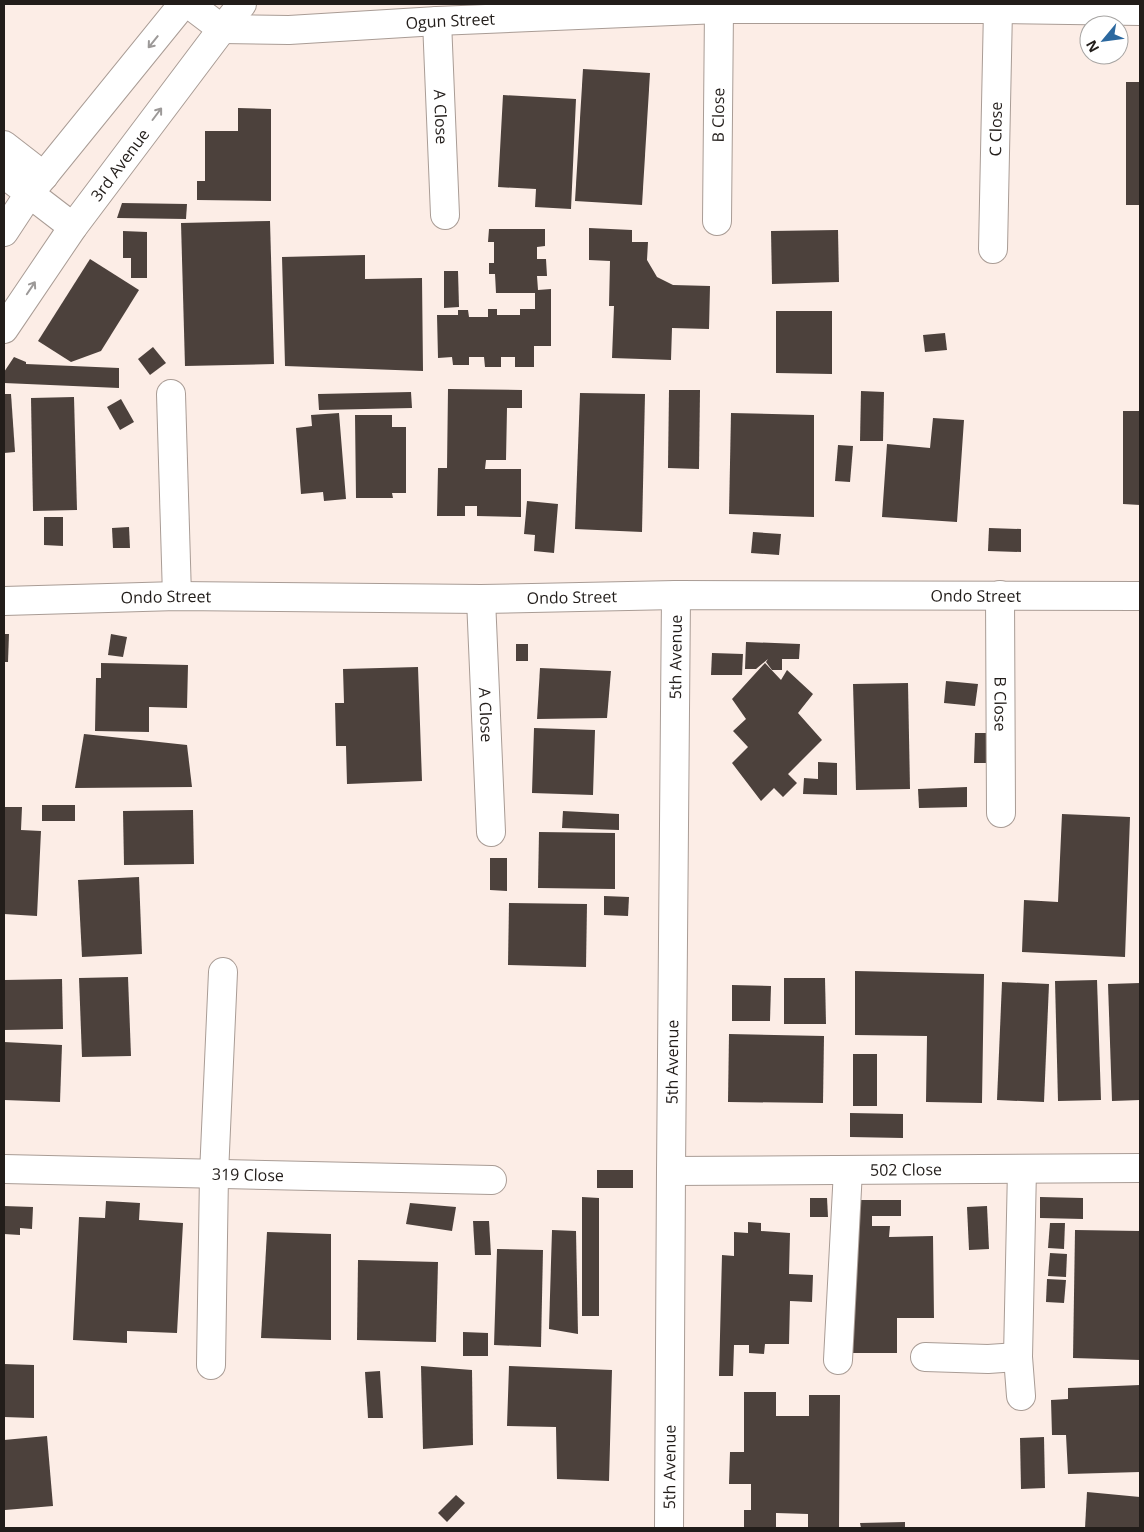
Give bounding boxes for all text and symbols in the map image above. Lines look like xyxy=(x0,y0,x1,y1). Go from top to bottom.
street label: Ogun Street xyxy=(405,8,496,34)
north arrow xyxy=(1079,15,1129,65)
one-way arrow xyxy=(147,35,158,48)
text: N xyxy=(1081,37,1103,56)
street label: B Close xyxy=(707,87,729,143)
street label: A Close xyxy=(429,89,453,145)
street label: C Close xyxy=(984,101,1007,157)
one-way arrow xyxy=(152,107,162,121)
street label: 3rd Avenue xyxy=(85,124,154,206)
one-way arrow xyxy=(26,282,36,296)
street label: Ondo Street xyxy=(120,585,212,609)
street label: Ondo Street xyxy=(526,585,618,609)
street label: Ondo Street xyxy=(931,585,1021,607)
street label: 5th Avenue xyxy=(664,615,687,699)
street label: B Close xyxy=(989,677,1012,731)
street label: A Close xyxy=(474,687,498,743)
street label: 5th Avenue xyxy=(661,1020,683,1104)
street label: 502 Close xyxy=(870,1158,942,1181)
street label: 319 Close xyxy=(212,1163,284,1186)
street label: 5th Avenue xyxy=(658,1425,681,1509)

